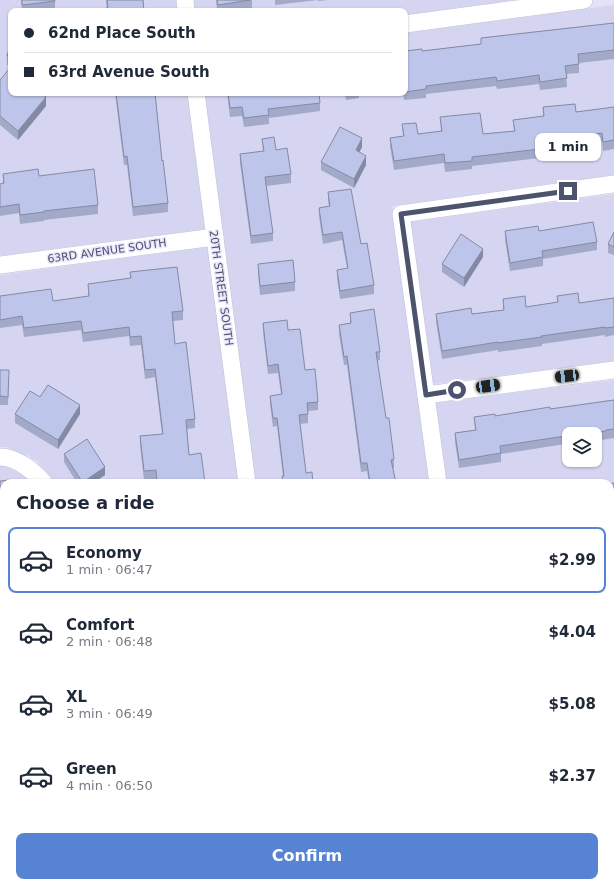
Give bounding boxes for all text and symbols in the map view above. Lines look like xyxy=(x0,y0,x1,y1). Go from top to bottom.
text: 62nd Place South xyxy=(48,24,196,42)
text: 63rd Avenue South xyxy=(48,63,210,81)
callout: 1 min xyxy=(535,133,601,161)
text: 1 min xyxy=(548,139,588,154)
route end xyxy=(559,182,577,200)
street label: 20TH STREET SOUTH xyxy=(206,229,236,347)
street label: 63RD AVENUE SOUTH xyxy=(47,236,167,266)
car xyxy=(554,369,580,383)
car xyxy=(475,378,501,394)
route start xyxy=(448,381,466,399)
map controls xyxy=(562,427,602,467)
button: layers xyxy=(562,427,602,467)
text: Choose a ride xyxy=(16,492,155,513)
icon: car xyxy=(18,542,54,578)
text: Economy xyxy=(66,544,142,562)
text: $2.99 xyxy=(549,551,596,569)
text: 1 min · 06:47 xyxy=(66,562,153,577)
icon: car xyxy=(18,614,54,650)
text: Comfort xyxy=(66,616,134,634)
text: $4.04 xyxy=(549,623,596,641)
text: 2 min · 06:48 xyxy=(66,634,153,649)
icon: car xyxy=(18,686,54,722)
text: XL xyxy=(66,688,87,706)
text: $5.08 xyxy=(549,695,596,713)
text: 3 min · 06:49 xyxy=(66,706,153,721)
icon: car xyxy=(18,758,54,794)
text: Green xyxy=(66,760,117,778)
text: $2.37 xyxy=(549,767,596,785)
text: 4 min · 06:50 xyxy=(66,778,153,793)
button: Confirm xyxy=(16,833,598,879)

